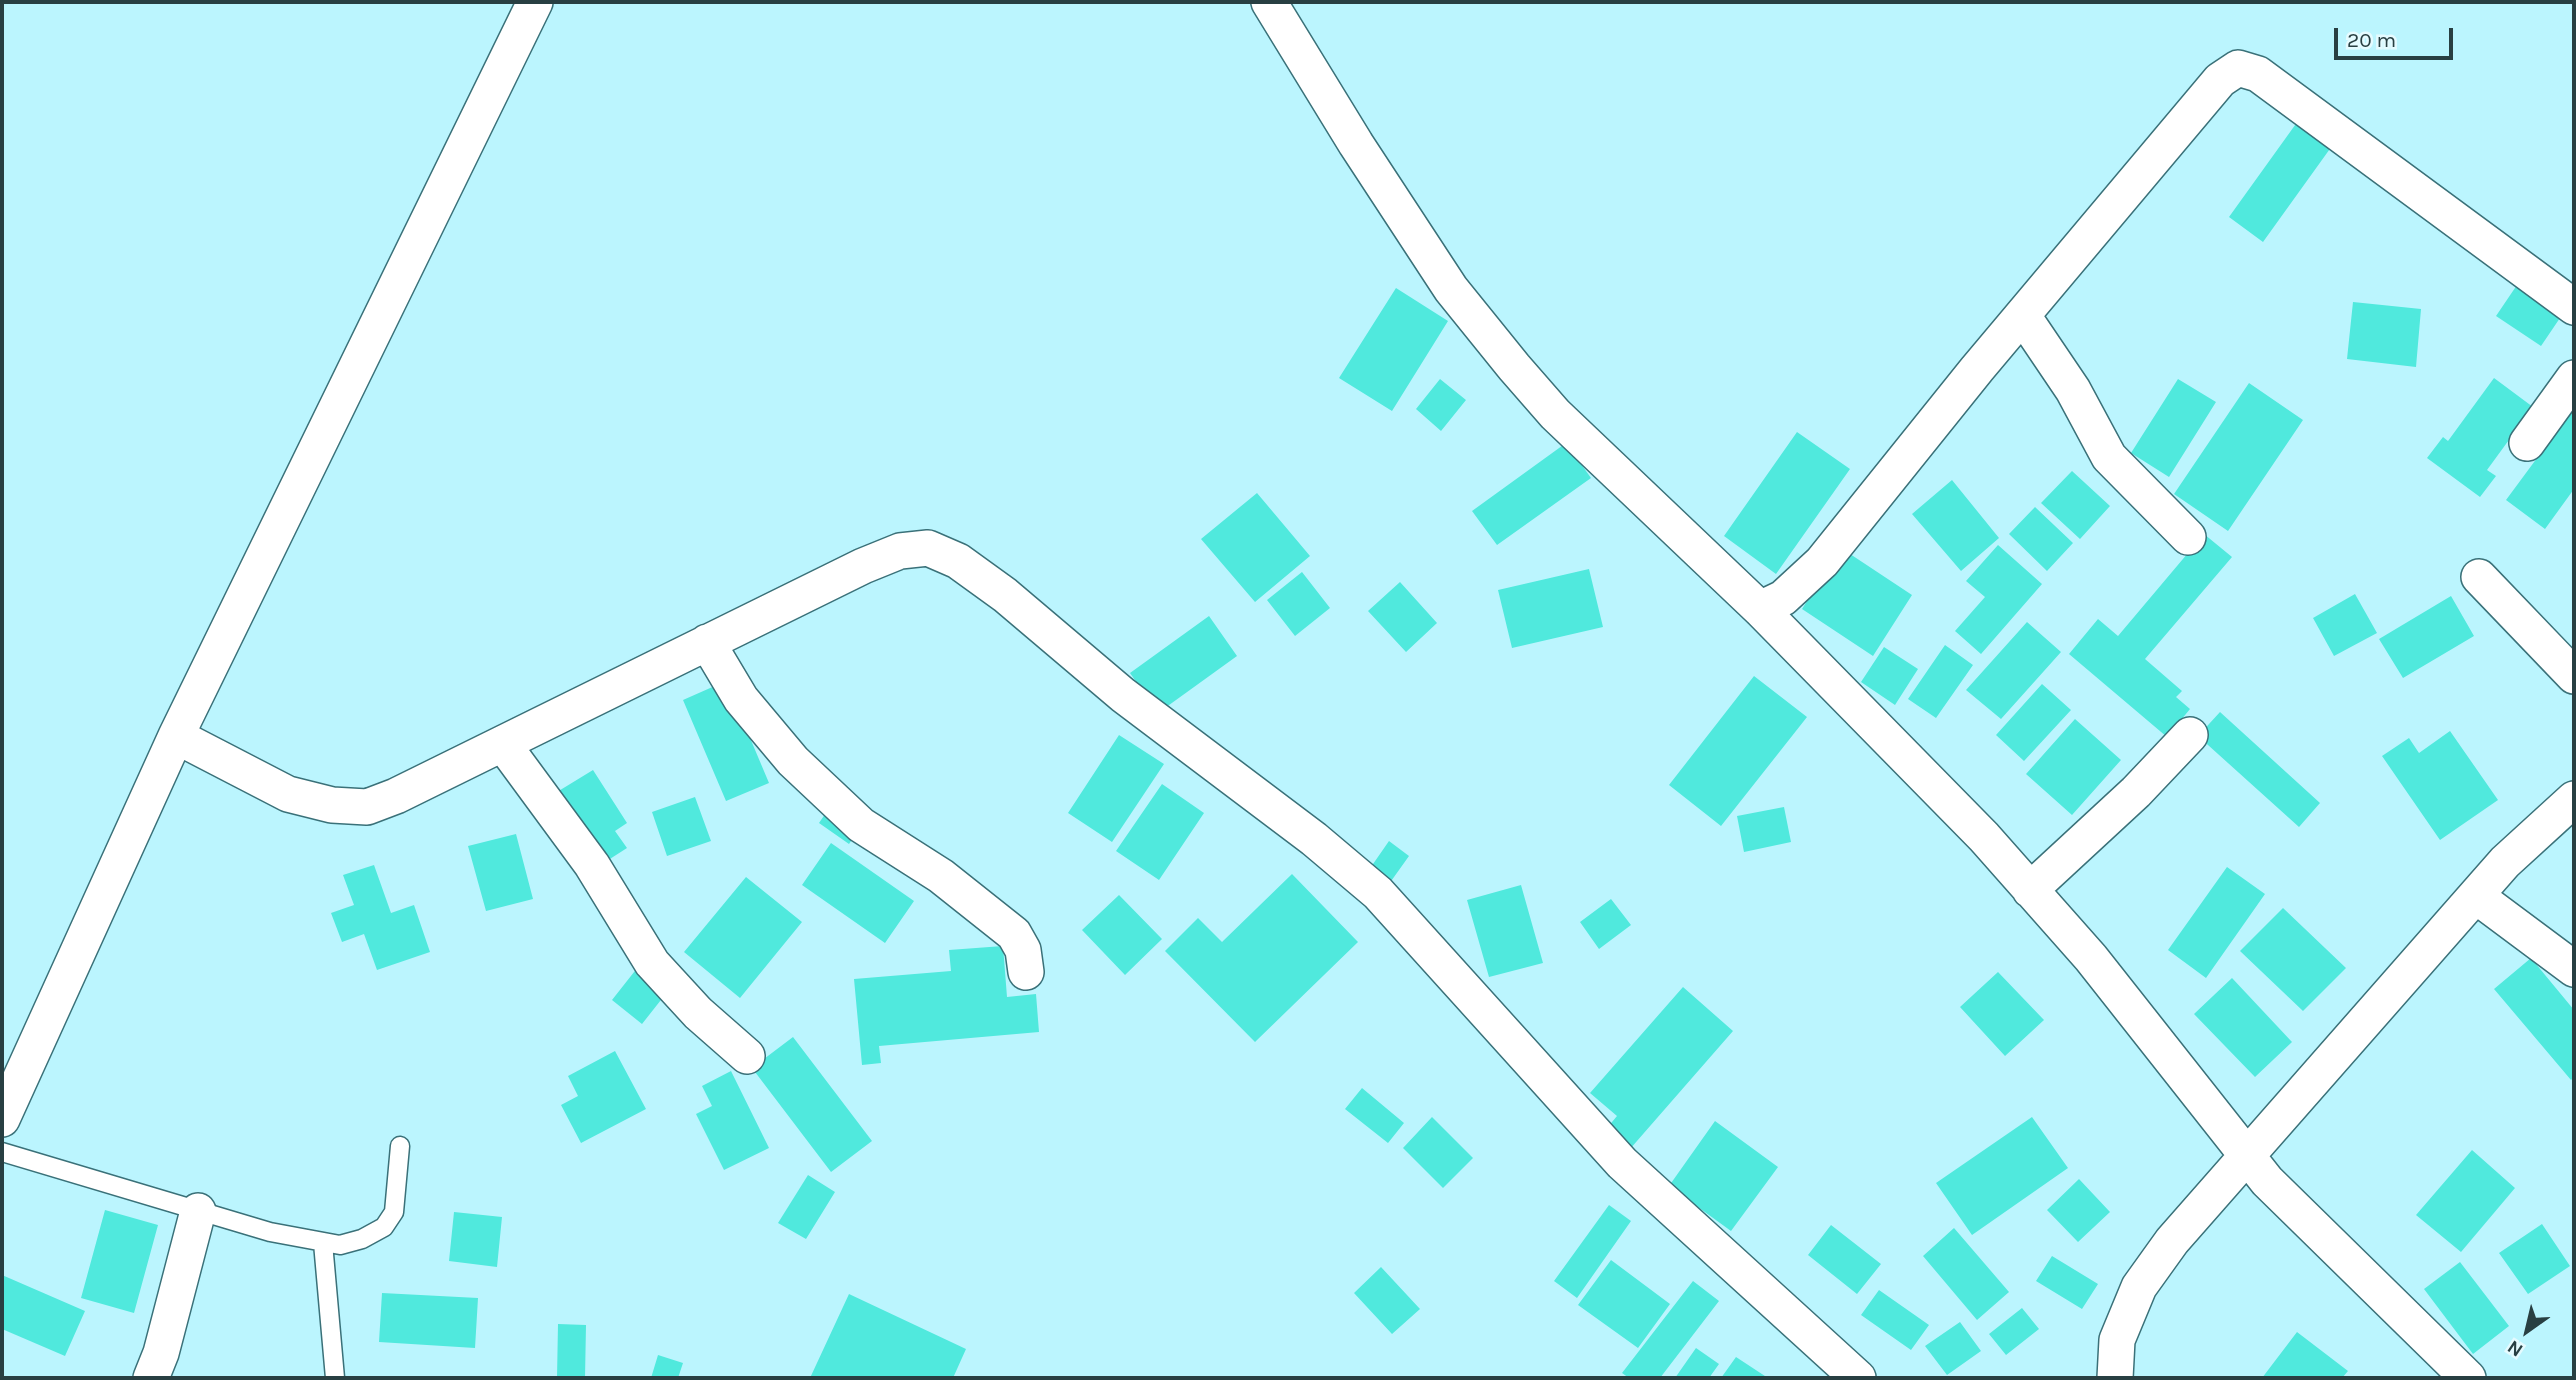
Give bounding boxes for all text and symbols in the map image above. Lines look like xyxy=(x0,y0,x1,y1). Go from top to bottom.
scale bar xyxy=(2338,14,2457,58)
text: 20 m xyxy=(2347,28,2396,52)
north arrow xyxy=(2492,1296,2562,1366)
text: N xyxy=(2503,1335,2527,1361)

